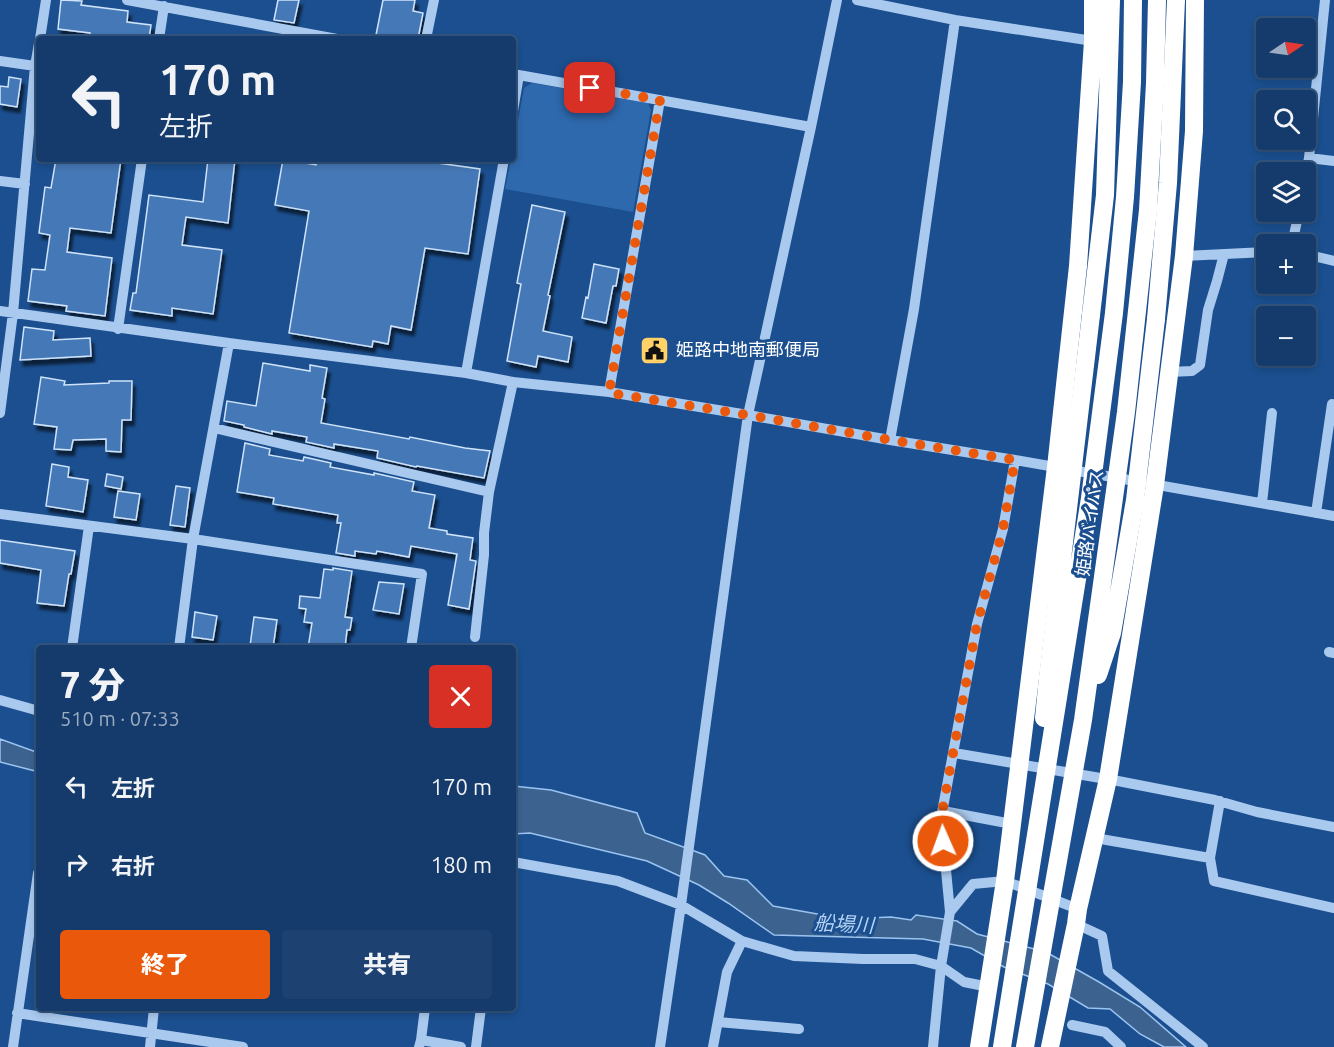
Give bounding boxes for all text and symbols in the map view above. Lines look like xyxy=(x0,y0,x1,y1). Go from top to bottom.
north arrow xyxy=(1256,18,1316,78)
map controls xyxy=(1256,18,1316,366)
text: 170 m xyxy=(159,56,276,103)
icon: left xyxy=(60,60,138,138)
pin xyxy=(564,62,615,113)
icon: arrive xyxy=(573,71,606,104)
button: search xyxy=(1256,90,1316,150)
text: 左折 xyxy=(159,111,213,141)
button: layers xyxy=(1256,162,1316,222)
button: + xyxy=(1256,234,1316,294)
button: − xyxy=(1256,306,1316,366)
public building icon: 姫路中地南郵便局 xyxy=(639,334,671,366)
place label: 姫路中地南郵便局 xyxy=(676,339,820,359)
street label: 姫路バイパス xyxy=(1072,468,1106,578)
text: 7 分 xyxy=(60,664,125,705)
button: close xyxy=(429,665,492,728)
text: 510 m · 07:33 xyxy=(60,707,180,730)
icon: left xyxy=(60,770,93,803)
text: 170 m xyxy=(431,774,492,799)
text: 左折 xyxy=(111,775,155,800)
position arrow xyxy=(911,809,975,873)
icon: right xyxy=(60,848,93,881)
text: 180 m xyxy=(431,852,492,877)
text: 右折 xyxy=(111,853,155,878)
water label: 船場川 xyxy=(813,910,877,937)
button: 終了 xyxy=(60,930,270,999)
button: 共有 xyxy=(282,930,492,999)

